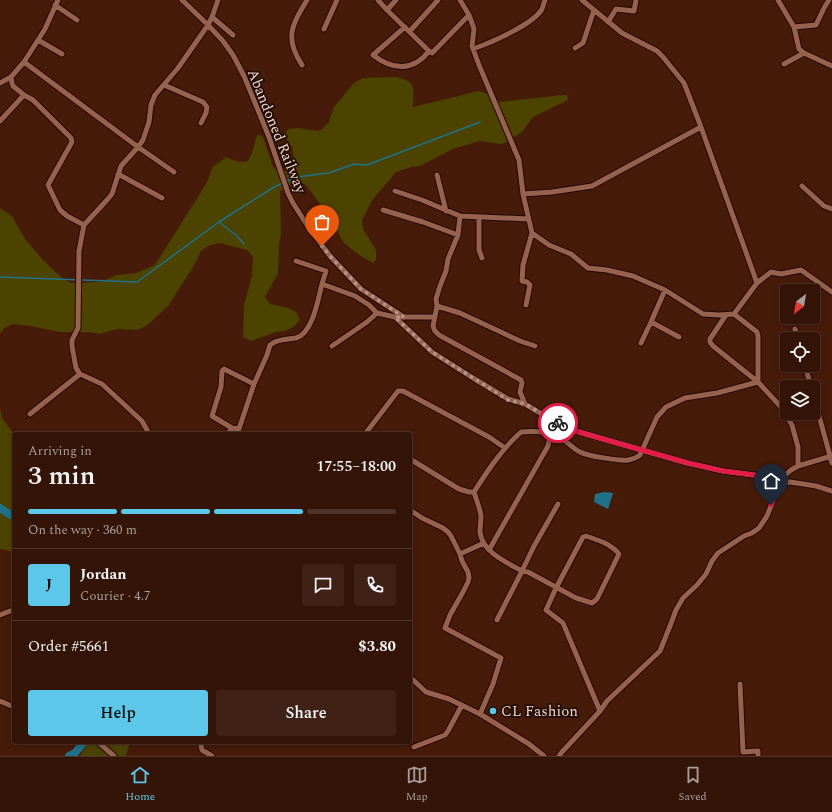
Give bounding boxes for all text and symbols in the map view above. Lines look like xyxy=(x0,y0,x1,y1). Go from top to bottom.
street label: Abandoned Railway xyxy=(241,66,312,198)
pin xyxy=(305,205,339,246)
icon: bag xyxy=(311,211,333,233)
north arrow xyxy=(780,284,820,324)
map controls xyxy=(780,284,820,420)
button: locate xyxy=(780,332,820,372)
button: layers xyxy=(780,380,820,420)
courier xyxy=(538,403,578,443)
icon: bike xyxy=(547,412,569,434)
text: Arriving in xyxy=(28,441,92,461)
text: 17:55–18:00 xyxy=(316,455,396,478)
text: 3 min xyxy=(28,456,95,496)
pin xyxy=(754,464,788,505)
icon: home xyxy=(760,470,782,492)
text: On the way · 360 m xyxy=(28,520,137,540)
text: Jordan xyxy=(80,563,127,586)
button: chat xyxy=(302,564,344,606)
button: phone xyxy=(354,564,396,606)
text: J xyxy=(46,573,52,596)
text: Courier · 4.7 xyxy=(80,586,150,606)
text: Order #5661 xyxy=(28,635,109,658)
text: $3.80 xyxy=(358,635,396,658)
button: Help xyxy=(28,690,208,736)
button: Share xyxy=(216,690,396,736)
place label: CL Fashion xyxy=(501,700,578,723)
marker: CL Fashion xyxy=(488,706,498,716)
tab: Home xyxy=(125,764,155,805)
tab: Map xyxy=(406,764,428,805)
tab: Saved xyxy=(678,764,707,805)

